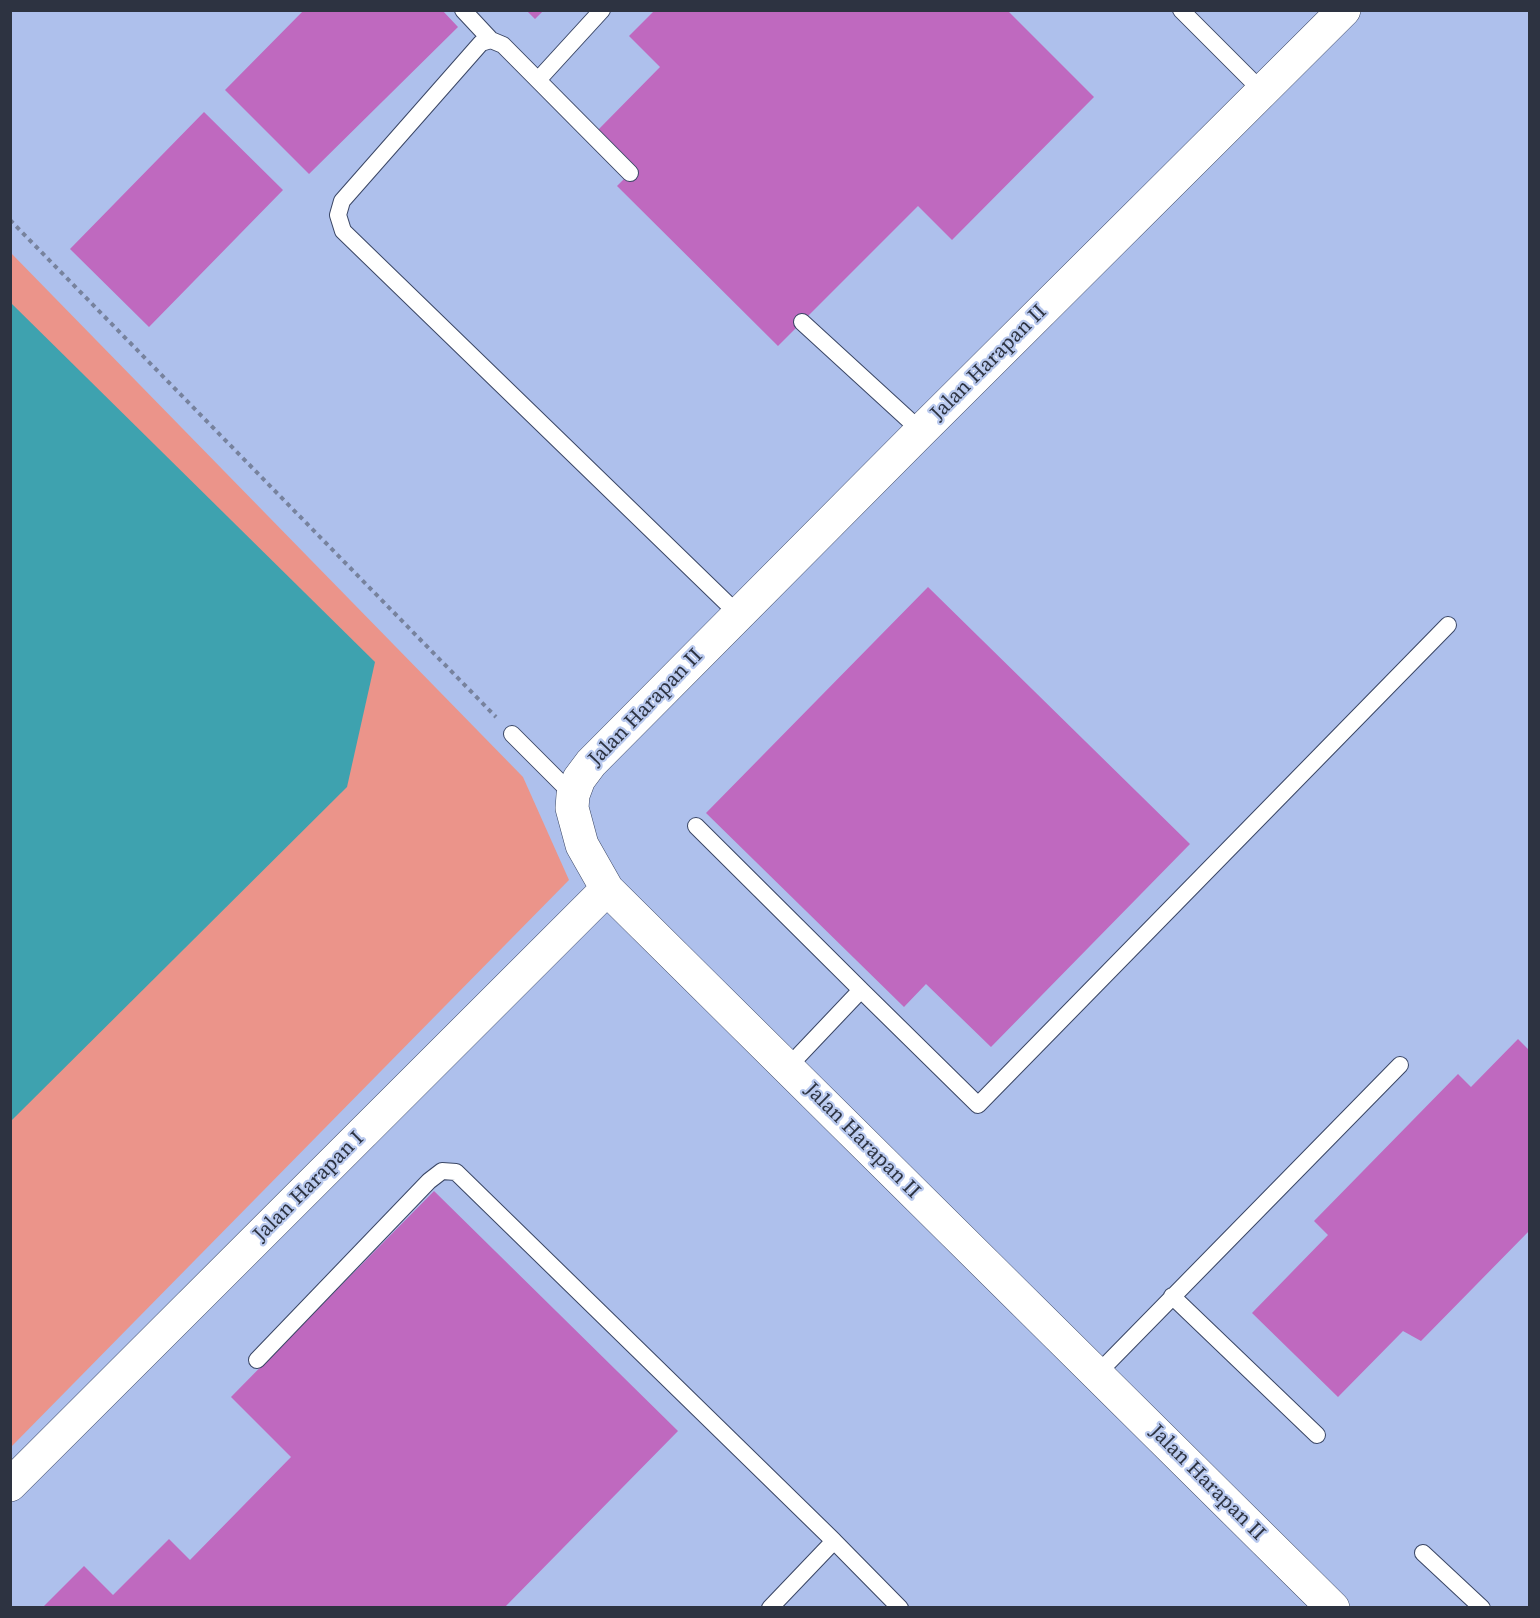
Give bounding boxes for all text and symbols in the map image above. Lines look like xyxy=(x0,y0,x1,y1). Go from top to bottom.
street label: Jalan Harapan II xyxy=(926,300,1052,426)
street label: Jalan Harapan II xyxy=(583,644,709,772)
street label: Jalan Harapan II xyxy=(799,1078,925,1204)
street label: Jalan Harapan I xyxy=(248,1126,370,1248)
street label: Jalan Harapan II xyxy=(1144,1420,1270,1546)

